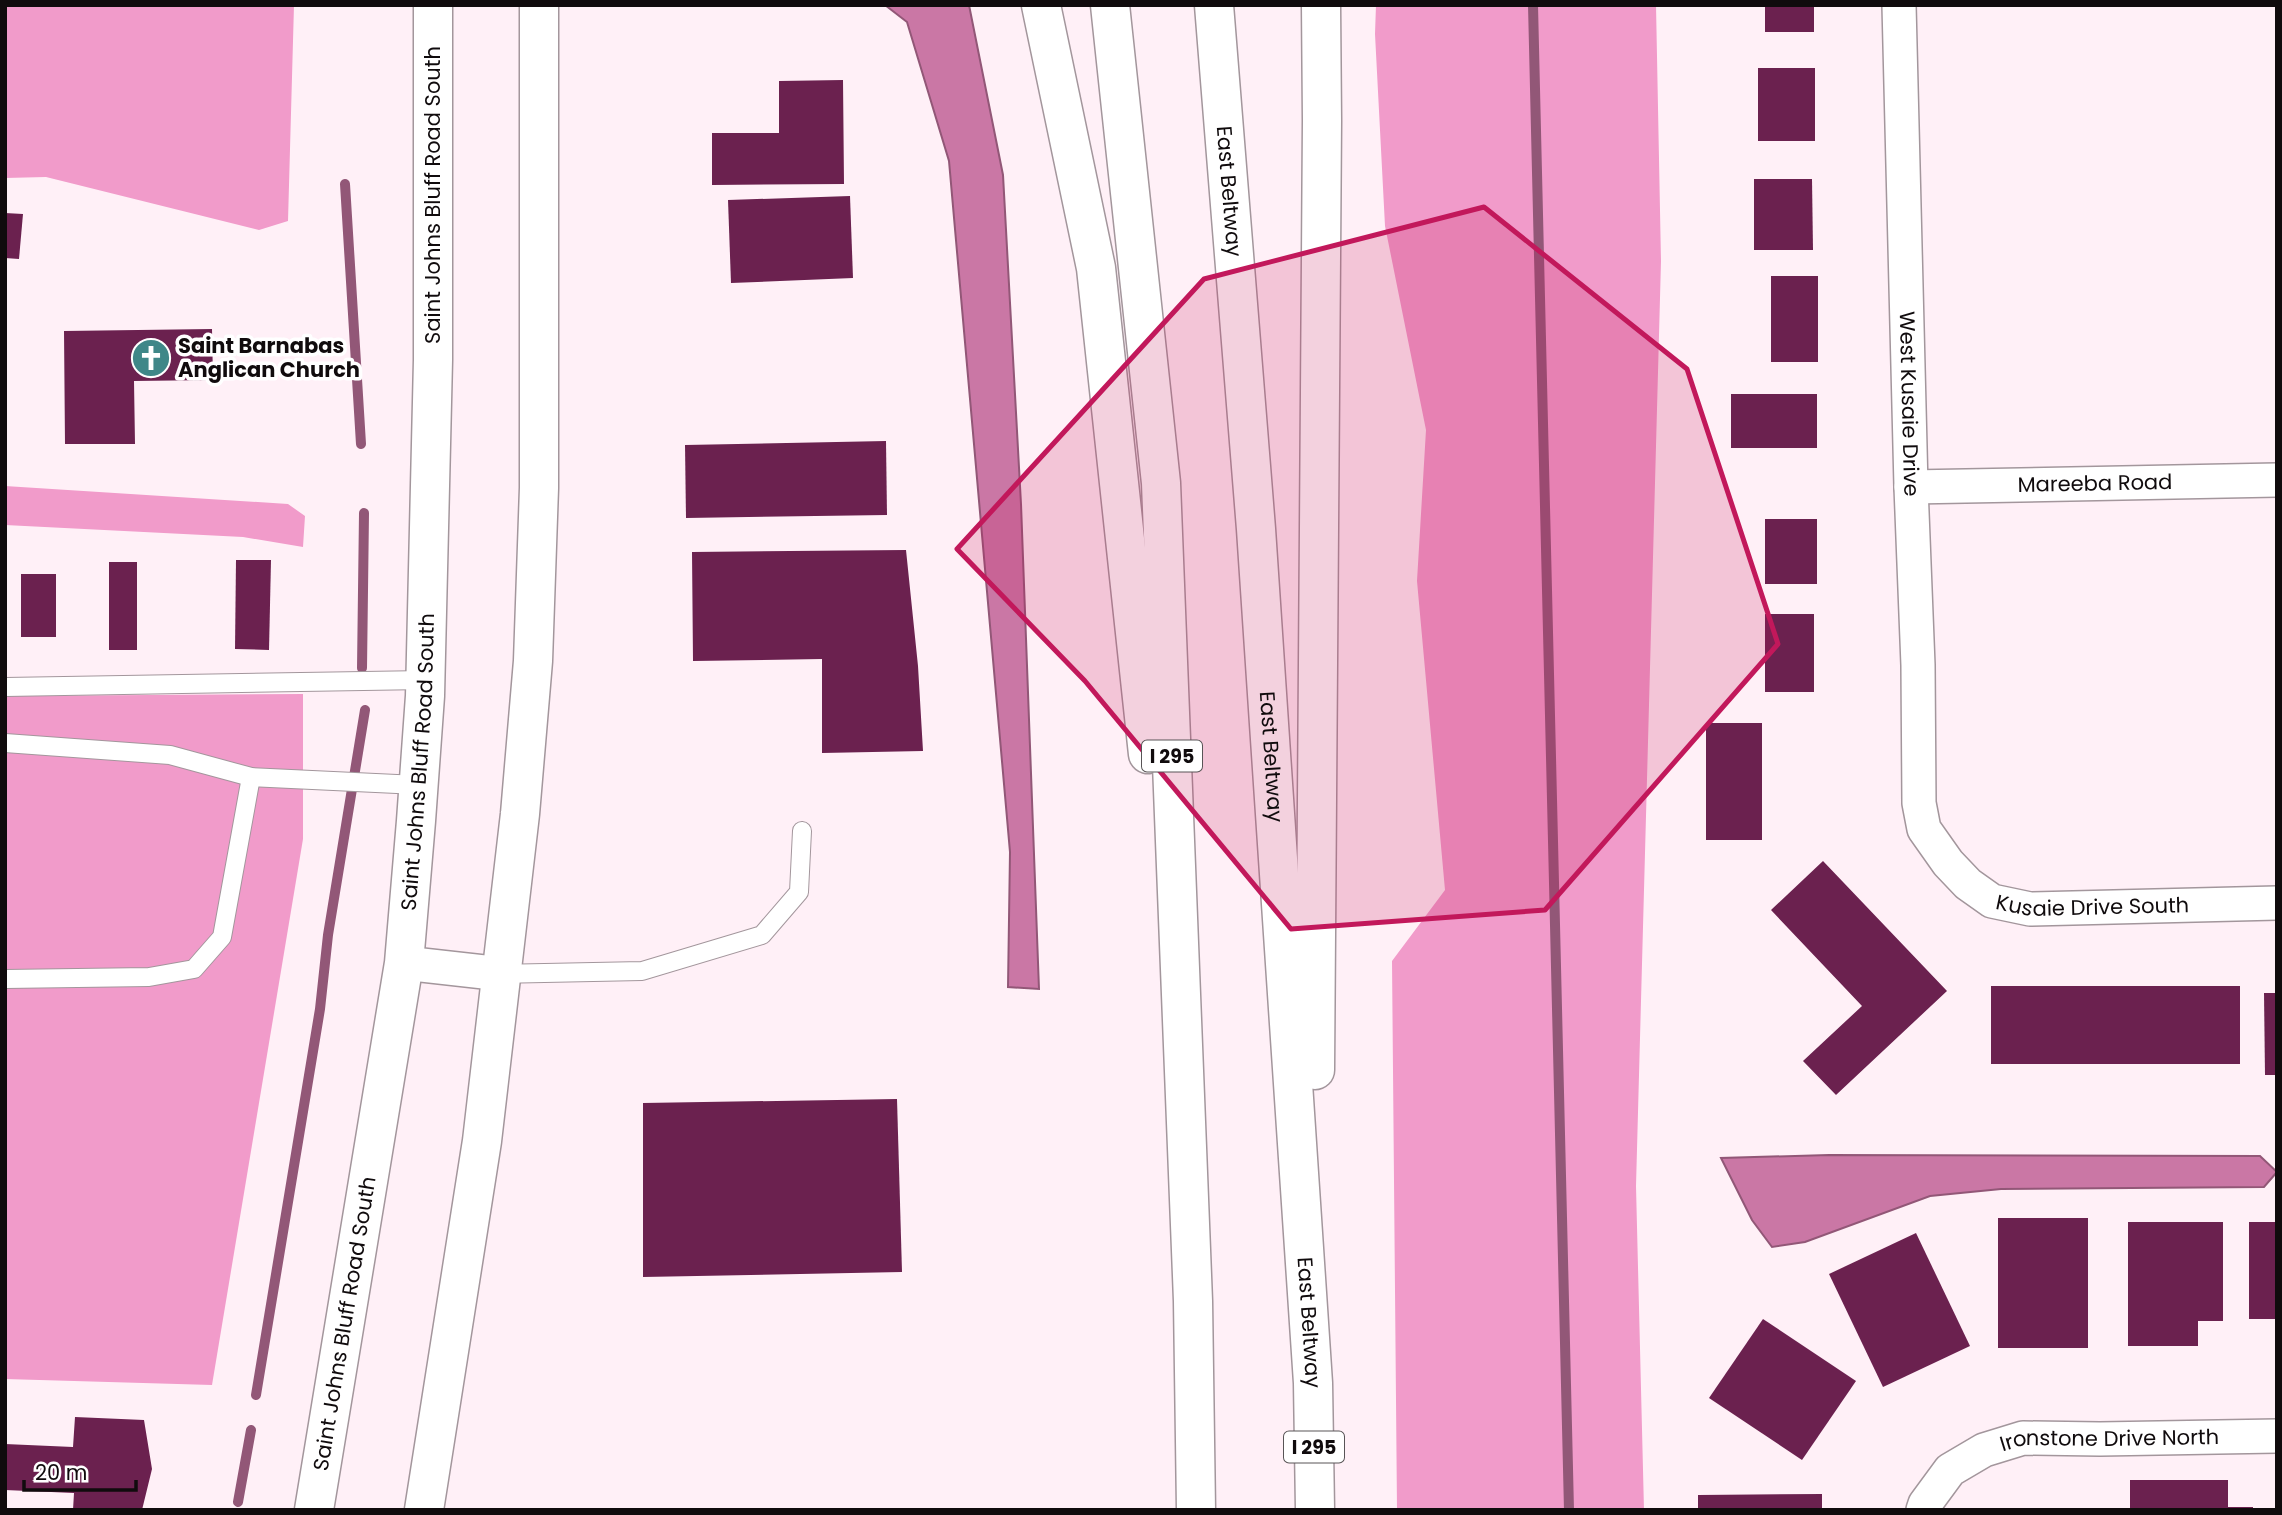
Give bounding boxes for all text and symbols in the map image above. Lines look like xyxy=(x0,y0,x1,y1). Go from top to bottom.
street label: Saint Johns Bluff Road South xyxy=(418,46,447,344)
street label: East Beltway xyxy=(1210,125,1249,258)
street label: West Kusaie Drive xyxy=(1893,311,1926,497)
place label: Saint Barnabas Anglican Church xyxy=(178,331,360,384)
church icon: Saint Barnabas Anglican Church xyxy=(130,337,172,379)
street label: Mareeba Road xyxy=(2017,467,2173,499)
street label: Saint Johns Bluff Road South xyxy=(393,613,441,912)
street label: East Beltway xyxy=(1253,690,1291,823)
road number: I 295 xyxy=(1142,740,1202,772)
street label: Kusaie Drive South xyxy=(1993,887,2190,923)
street label: Saint Johns Bluff Road South xyxy=(306,1174,383,1473)
street label: East Beltway xyxy=(1291,1256,1328,1389)
street label: Ironstone Drive North xyxy=(1996,1422,2219,1458)
road number: I 295 xyxy=(1284,1432,1344,1462)
scale bar xyxy=(24,1448,136,1492)
text: 20 m xyxy=(35,1458,88,1487)

